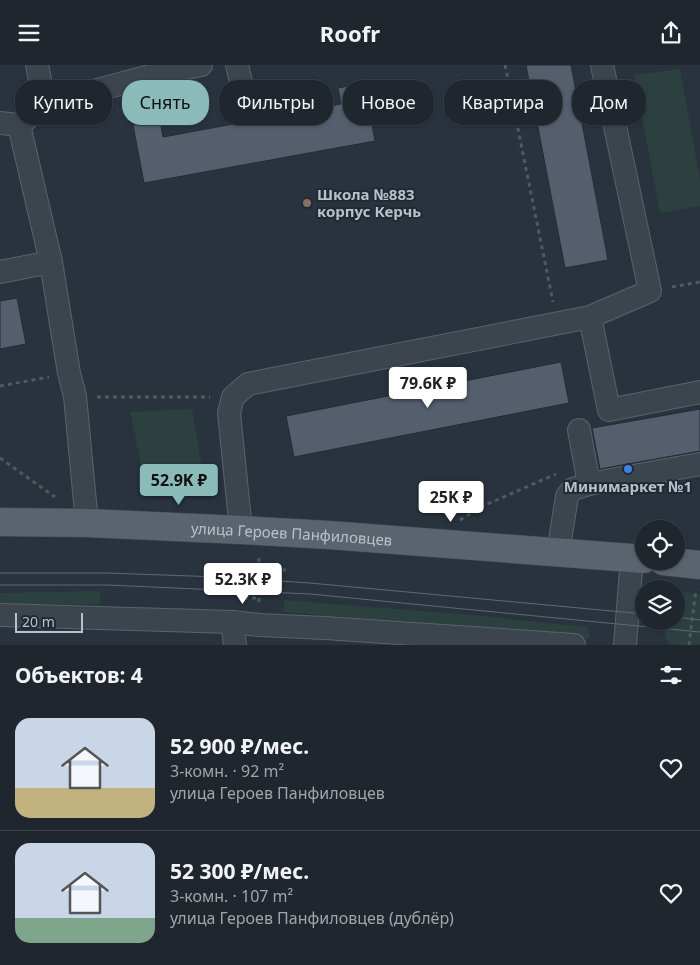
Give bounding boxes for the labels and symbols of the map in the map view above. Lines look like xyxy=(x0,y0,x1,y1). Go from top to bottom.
place label: Школа №883 корпус Керчь xyxy=(317,184,421,221)
marker: Школа №883 корпус Керчь xyxy=(301,197,313,209)
pin: 79.6K ₽ xyxy=(382,367,474,409)
pin: 52.9K ₽ xyxy=(133,463,225,506)
marker: Минимаркет №1 xyxy=(622,463,634,475)
place label: Минимаркет №1 xyxy=(564,476,692,496)
pin: 25K ₽ xyxy=(416,481,486,523)
street label: улица Героев Панфиловцев xyxy=(191,518,393,550)
pin: 52.3K ₽ xyxy=(197,563,289,605)
scale bar xyxy=(15,610,82,633)

